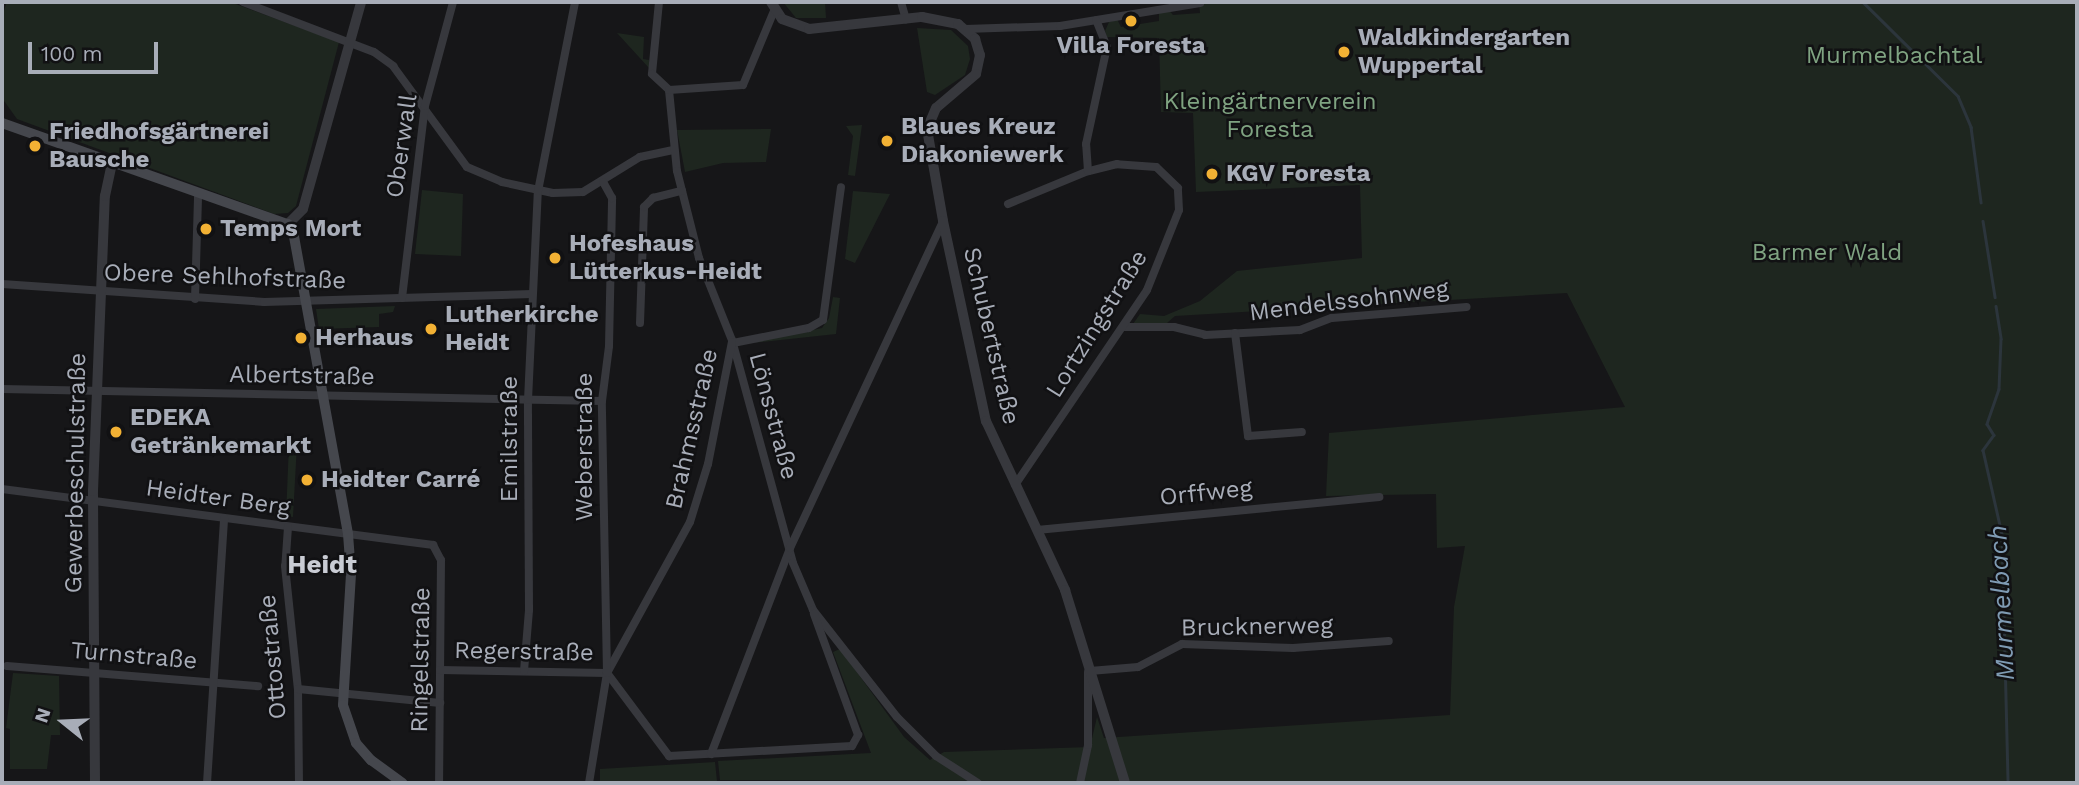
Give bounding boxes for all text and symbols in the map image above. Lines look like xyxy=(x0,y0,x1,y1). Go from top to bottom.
marker: Villa Foresta xyxy=(1123,13,1139,29)
place label: Waldkindergarten Wuppertal xyxy=(1358,24,1570,80)
scale bar xyxy=(32,28,161,72)
place label: Villa Foresta xyxy=(1056,32,1206,60)
text: 100 m xyxy=(41,41,103,66)
park label: Murmelbachtal xyxy=(1806,42,1982,70)
marker: Waldkindergarten Wuppertal xyxy=(1336,44,1352,60)
park label: Kleingärtnerverein Foresta xyxy=(1164,88,1376,144)
street label: Oberwall xyxy=(380,92,424,200)
place label: Blaues Kreuz Diakoniewerk xyxy=(901,113,1064,169)
place label: Friedhofsgärtnerei Bausche xyxy=(49,118,269,174)
marker: Blaues Kreuz Diakoniewerk xyxy=(879,133,895,149)
marker: Friedhofsgärtnerei Bausche xyxy=(27,138,43,154)
place label: KGV Foresta xyxy=(1226,160,1371,188)
marker: KGV Foresta xyxy=(1204,166,1220,182)
place label: Temps Mort xyxy=(220,215,361,243)
marker: Temps Mort xyxy=(198,221,214,237)
place label: Hofeshaus Lütterkus-Heidt xyxy=(569,230,762,286)
park label: Barmer Wald xyxy=(1751,239,1903,267)
street label: Schubertstraße xyxy=(957,245,1025,427)
street label: Lortzingstraße xyxy=(1040,245,1154,403)
marker: Hofeshaus Lütterkus-Heidt xyxy=(547,250,563,266)
street label: Obere Sehlhofstraße xyxy=(103,258,347,296)
street label: Mendelssohnweg xyxy=(1248,274,1450,328)
place label: Lutherkirche Heidt xyxy=(445,301,599,357)
marker: Lutherkirche Heidt xyxy=(423,321,439,337)
place label: Herhaus xyxy=(315,324,413,352)
marker: Herhaus xyxy=(293,330,309,346)
street label: Brahmsstraße xyxy=(660,346,724,512)
street label: Lönsstraße xyxy=(742,349,804,483)
street label: Gewerbeschulstraße xyxy=(60,352,92,594)
street label: Albertstraße xyxy=(229,360,375,392)
street label: Weberstraße xyxy=(571,373,599,521)
street label: Emilstraße xyxy=(496,376,524,502)
place label: EDEKA Getränkemarkt xyxy=(130,404,311,460)
marker: EDEKA Getränkemarkt xyxy=(108,424,124,440)
place label: Heidter Carré xyxy=(321,466,481,494)
marker: Heidter Carré xyxy=(299,472,315,488)
street label: Heidter Berg xyxy=(144,474,292,522)
street label: Orffweg xyxy=(1158,474,1254,512)
water label: Murmelbach xyxy=(1982,524,2022,682)
district label: Heidt xyxy=(287,549,357,581)
street label: Ringelstraße xyxy=(405,587,437,733)
street label: Ottostraße xyxy=(253,593,293,721)
street label: Brucknerweg xyxy=(1181,611,1333,643)
street label: Turnstraße xyxy=(70,636,198,676)
street label: Regerstraße xyxy=(454,636,594,668)
north arrow xyxy=(28,687,98,757)
text: N xyxy=(29,705,56,726)

